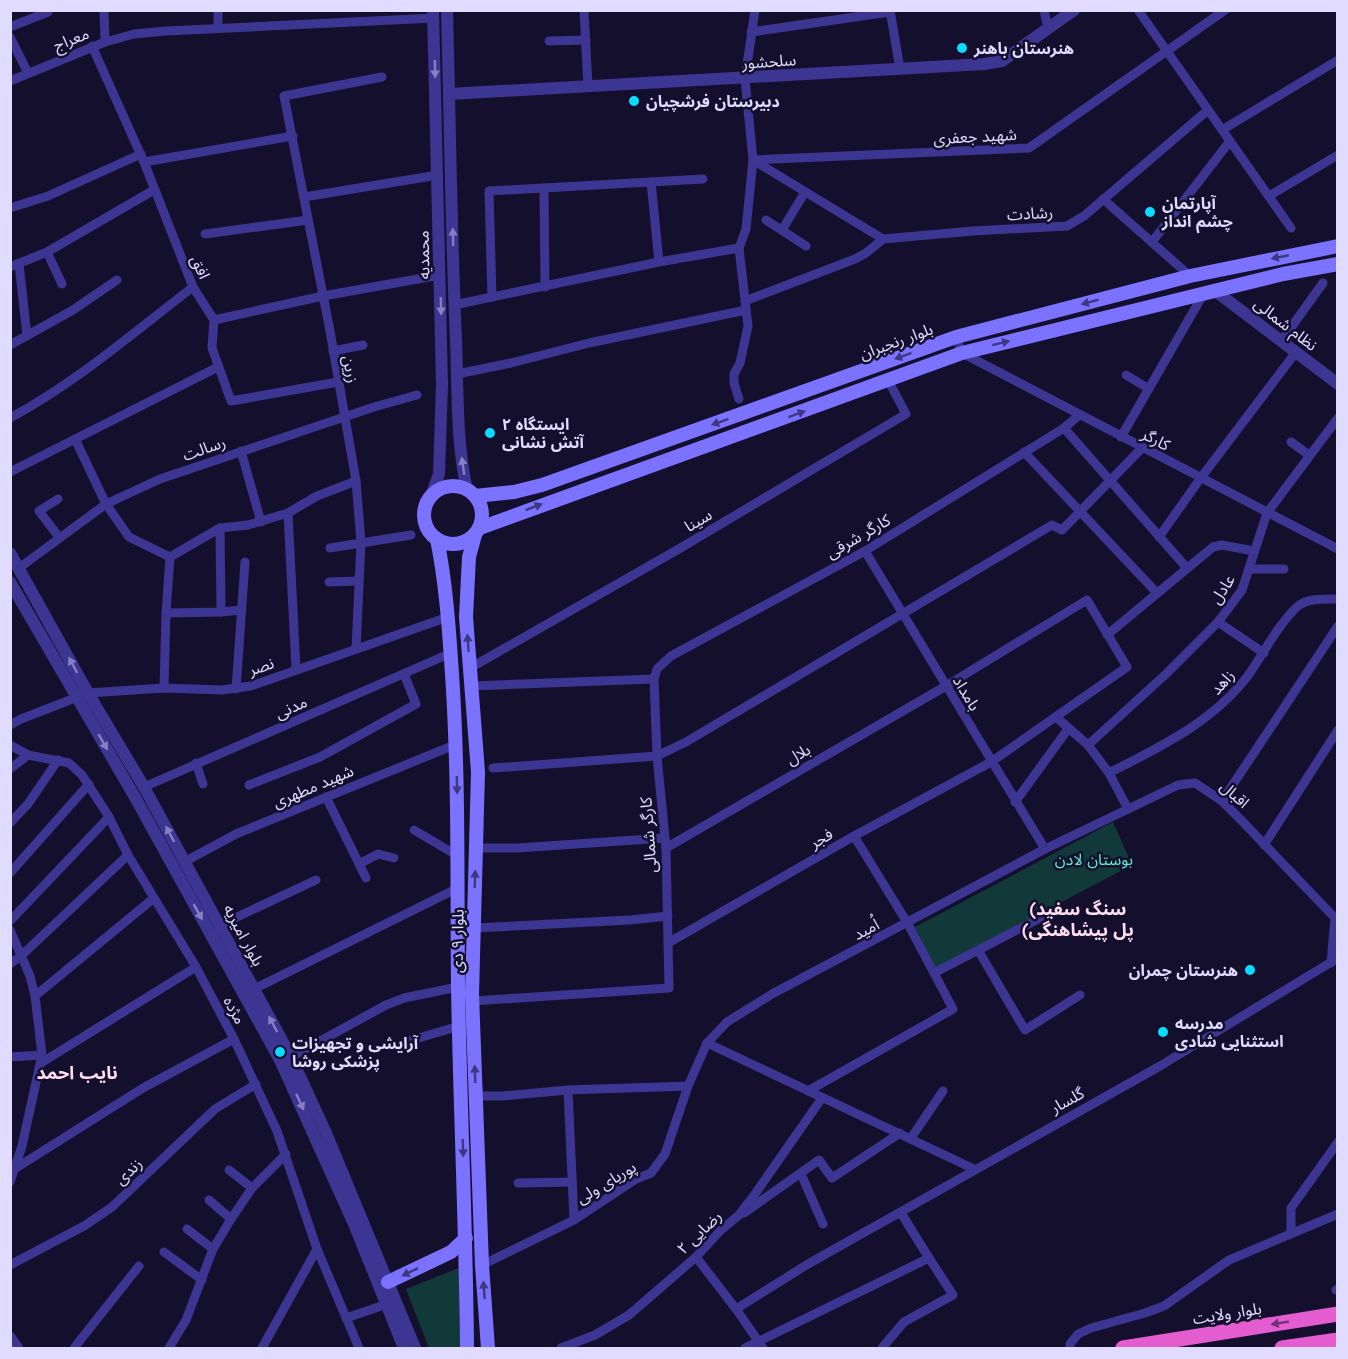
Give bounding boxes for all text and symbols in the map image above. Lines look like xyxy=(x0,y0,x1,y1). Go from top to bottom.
street label: معراج xyxy=(50,23,93,58)
place label: هنرستان باهنر xyxy=(973,38,1074,58)
marker: هنرستان باهنر xyxy=(955,41,969,55)
street label: سلحشور xyxy=(740,49,797,73)
one-way arrow xyxy=(430,59,440,78)
place label: دبیرستان فرشچیان xyxy=(646,91,780,112)
marker: دبیرستان فرشچیان xyxy=(627,94,641,108)
street label: شهید جعفری xyxy=(933,124,1017,148)
place label: آپارتمان چشم انداز xyxy=(1161,193,1233,234)
street label: رشادت xyxy=(1006,202,1054,224)
marker: آپارتمان چشم انداز xyxy=(1143,205,1157,219)
one-way arrow xyxy=(448,228,457,247)
street label: محمدیه xyxy=(413,230,433,280)
street label: افق xyxy=(186,252,215,282)
one-way arrow xyxy=(1270,253,1289,262)
street label: نظام شمالی xyxy=(1249,293,1322,357)
one-way arrow xyxy=(436,296,445,315)
one-way arrow xyxy=(1081,298,1100,308)
street label: بلوار رنجبران xyxy=(856,318,936,364)
one-way arrow xyxy=(992,338,1010,348)
one-way arrow xyxy=(894,352,912,361)
street label: زرین xyxy=(339,354,363,384)
one-way arrow xyxy=(788,409,806,418)
place label: ایستگاه ۲ آتش نشانی xyxy=(502,414,585,452)
one-way arrow xyxy=(710,417,728,427)
street label: کارگر xyxy=(1137,423,1174,455)
marker: ایستگاه ۲ آتش نشانی xyxy=(483,426,497,440)
street label: رسالت xyxy=(180,431,228,465)
one-way arrow xyxy=(458,457,468,476)
one-way arrow xyxy=(525,502,543,512)
street label: سینا xyxy=(681,504,715,536)
street label: کارگر شرقی xyxy=(822,509,894,562)
street label: عادل xyxy=(1205,570,1240,608)
one-way arrow xyxy=(463,633,473,652)
street label: نصر xyxy=(245,652,276,680)
one-way arrow xyxy=(68,656,78,673)
street label: زاهد xyxy=(1206,665,1238,699)
street label: بامداد xyxy=(949,672,985,714)
street label: مدنی xyxy=(272,691,310,723)
one-way arrow xyxy=(97,734,108,750)
street label: بلال xyxy=(782,739,814,770)
street label: شهید مطهری xyxy=(270,760,356,812)
one-way arrow xyxy=(452,776,462,795)
street label: اقبال xyxy=(1216,776,1254,813)
street label: کارگر شمالی xyxy=(635,796,661,874)
street label: فجر xyxy=(805,823,836,853)
one-way arrow xyxy=(165,825,175,842)
park label: بوستان لادن xyxy=(1055,849,1133,869)
one-way arrow xyxy=(471,870,480,889)
district label: (سنگ سفید (پل پیشاهنگی xyxy=(1022,897,1134,942)
street label: بلوار امیریه xyxy=(219,901,269,969)
one-way arrow xyxy=(193,904,203,921)
street label: بلوار ۹ دی xyxy=(446,909,468,973)
street label: اُمید xyxy=(849,913,883,944)
place label: هنرستان چمران xyxy=(1129,960,1238,981)
marker: هنرستان چمران xyxy=(1243,963,1257,977)
street label: مژده xyxy=(220,993,250,1027)
place label: مدرسه استثنایی شادی xyxy=(1175,1013,1284,1051)
one-way arrow xyxy=(268,1015,278,1032)
marker: مدرسه استثنایی شادی xyxy=(1156,1025,1170,1039)
place label: آرایشی و تجهیزات پزشکی روشا xyxy=(292,1033,419,1072)
marker: آرایشی و تجهیزات پزشکی روشا xyxy=(273,1045,287,1059)
district label: نایب احمد xyxy=(36,1061,118,1084)
one-way arrow xyxy=(471,1065,480,1084)
street label: گلسار xyxy=(1046,1082,1088,1118)
one-way arrow xyxy=(295,1094,304,1111)
one-way arrow xyxy=(458,1139,468,1158)
street label: زندی xyxy=(110,1153,146,1189)
street label: پوریای ولی xyxy=(572,1156,640,1209)
street label: رضایی ۲ xyxy=(672,1206,726,1258)
one-way arrow xyxy=(401,1267,418,1276)
one-way arrow xyxy=(479,1281,489,1300)
street label: بلوار ولایت xyxy=(1191,1298,1263,1328)
one-way arrow xyxy=(1270,1319,1289,1328)

